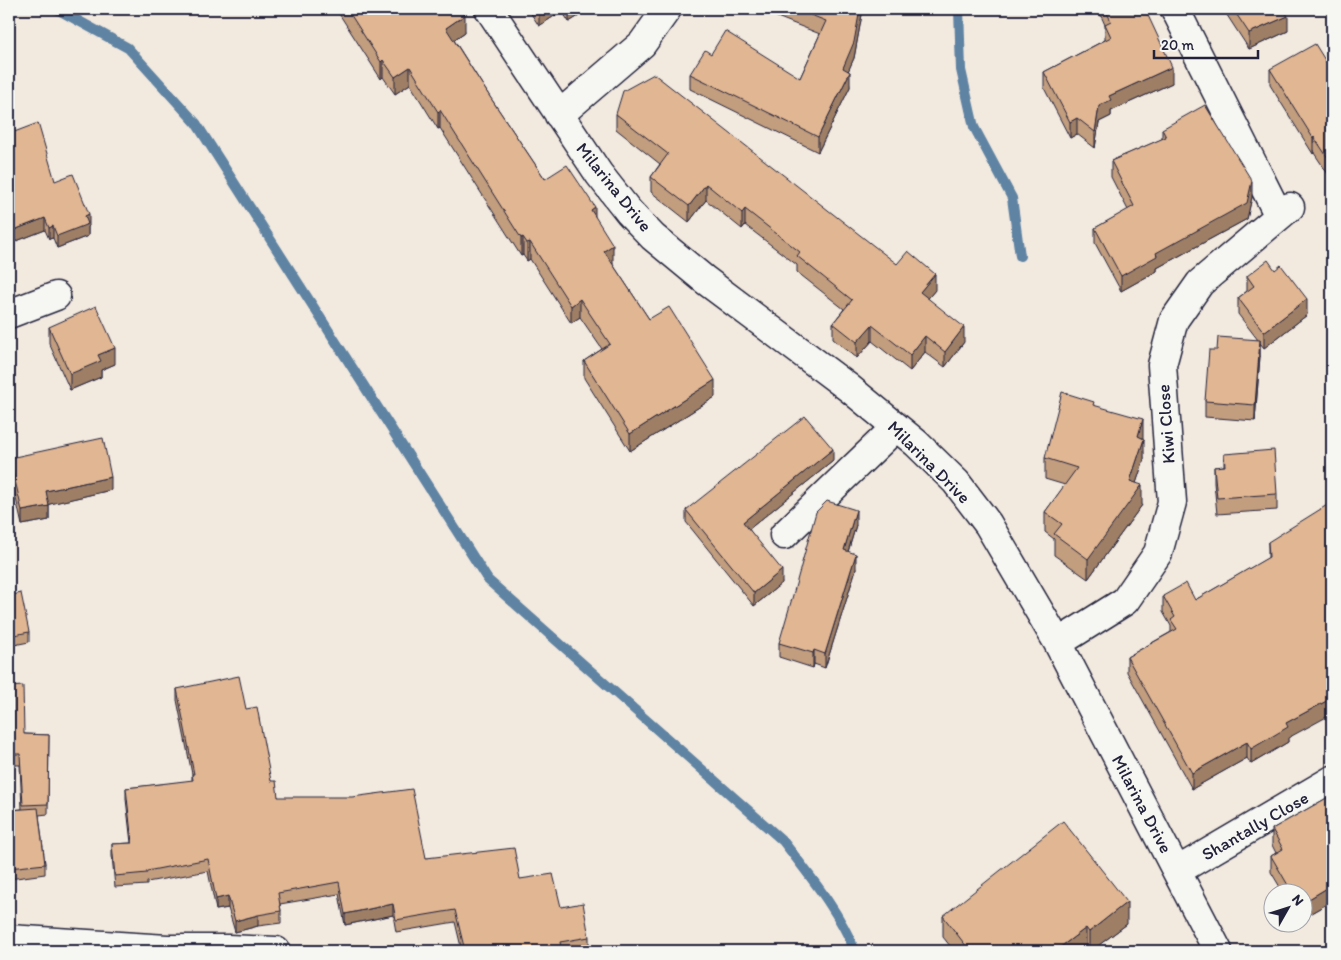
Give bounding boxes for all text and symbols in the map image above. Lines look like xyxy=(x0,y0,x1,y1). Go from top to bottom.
scale bar xyxy=(1154,28,1257,60)
text: 20 m xyxy=(1161,36,1195,54)
street label: Milarina Drive xyxy=(571,138,657,236)
street label: Kiwi Close xyxy=(1152,384,1180,464)
street label: Milarina Drive xyxy=(883,416,975,508)
street label: Milarina Drive xyxy=(1107,751,1177,857)
street label: Shantally Close xyxy=(1198,787,1312,865)
north arrow xyxy=(1264,882,1314,932)
text: N xyxy=(1288,891,1307,909)

